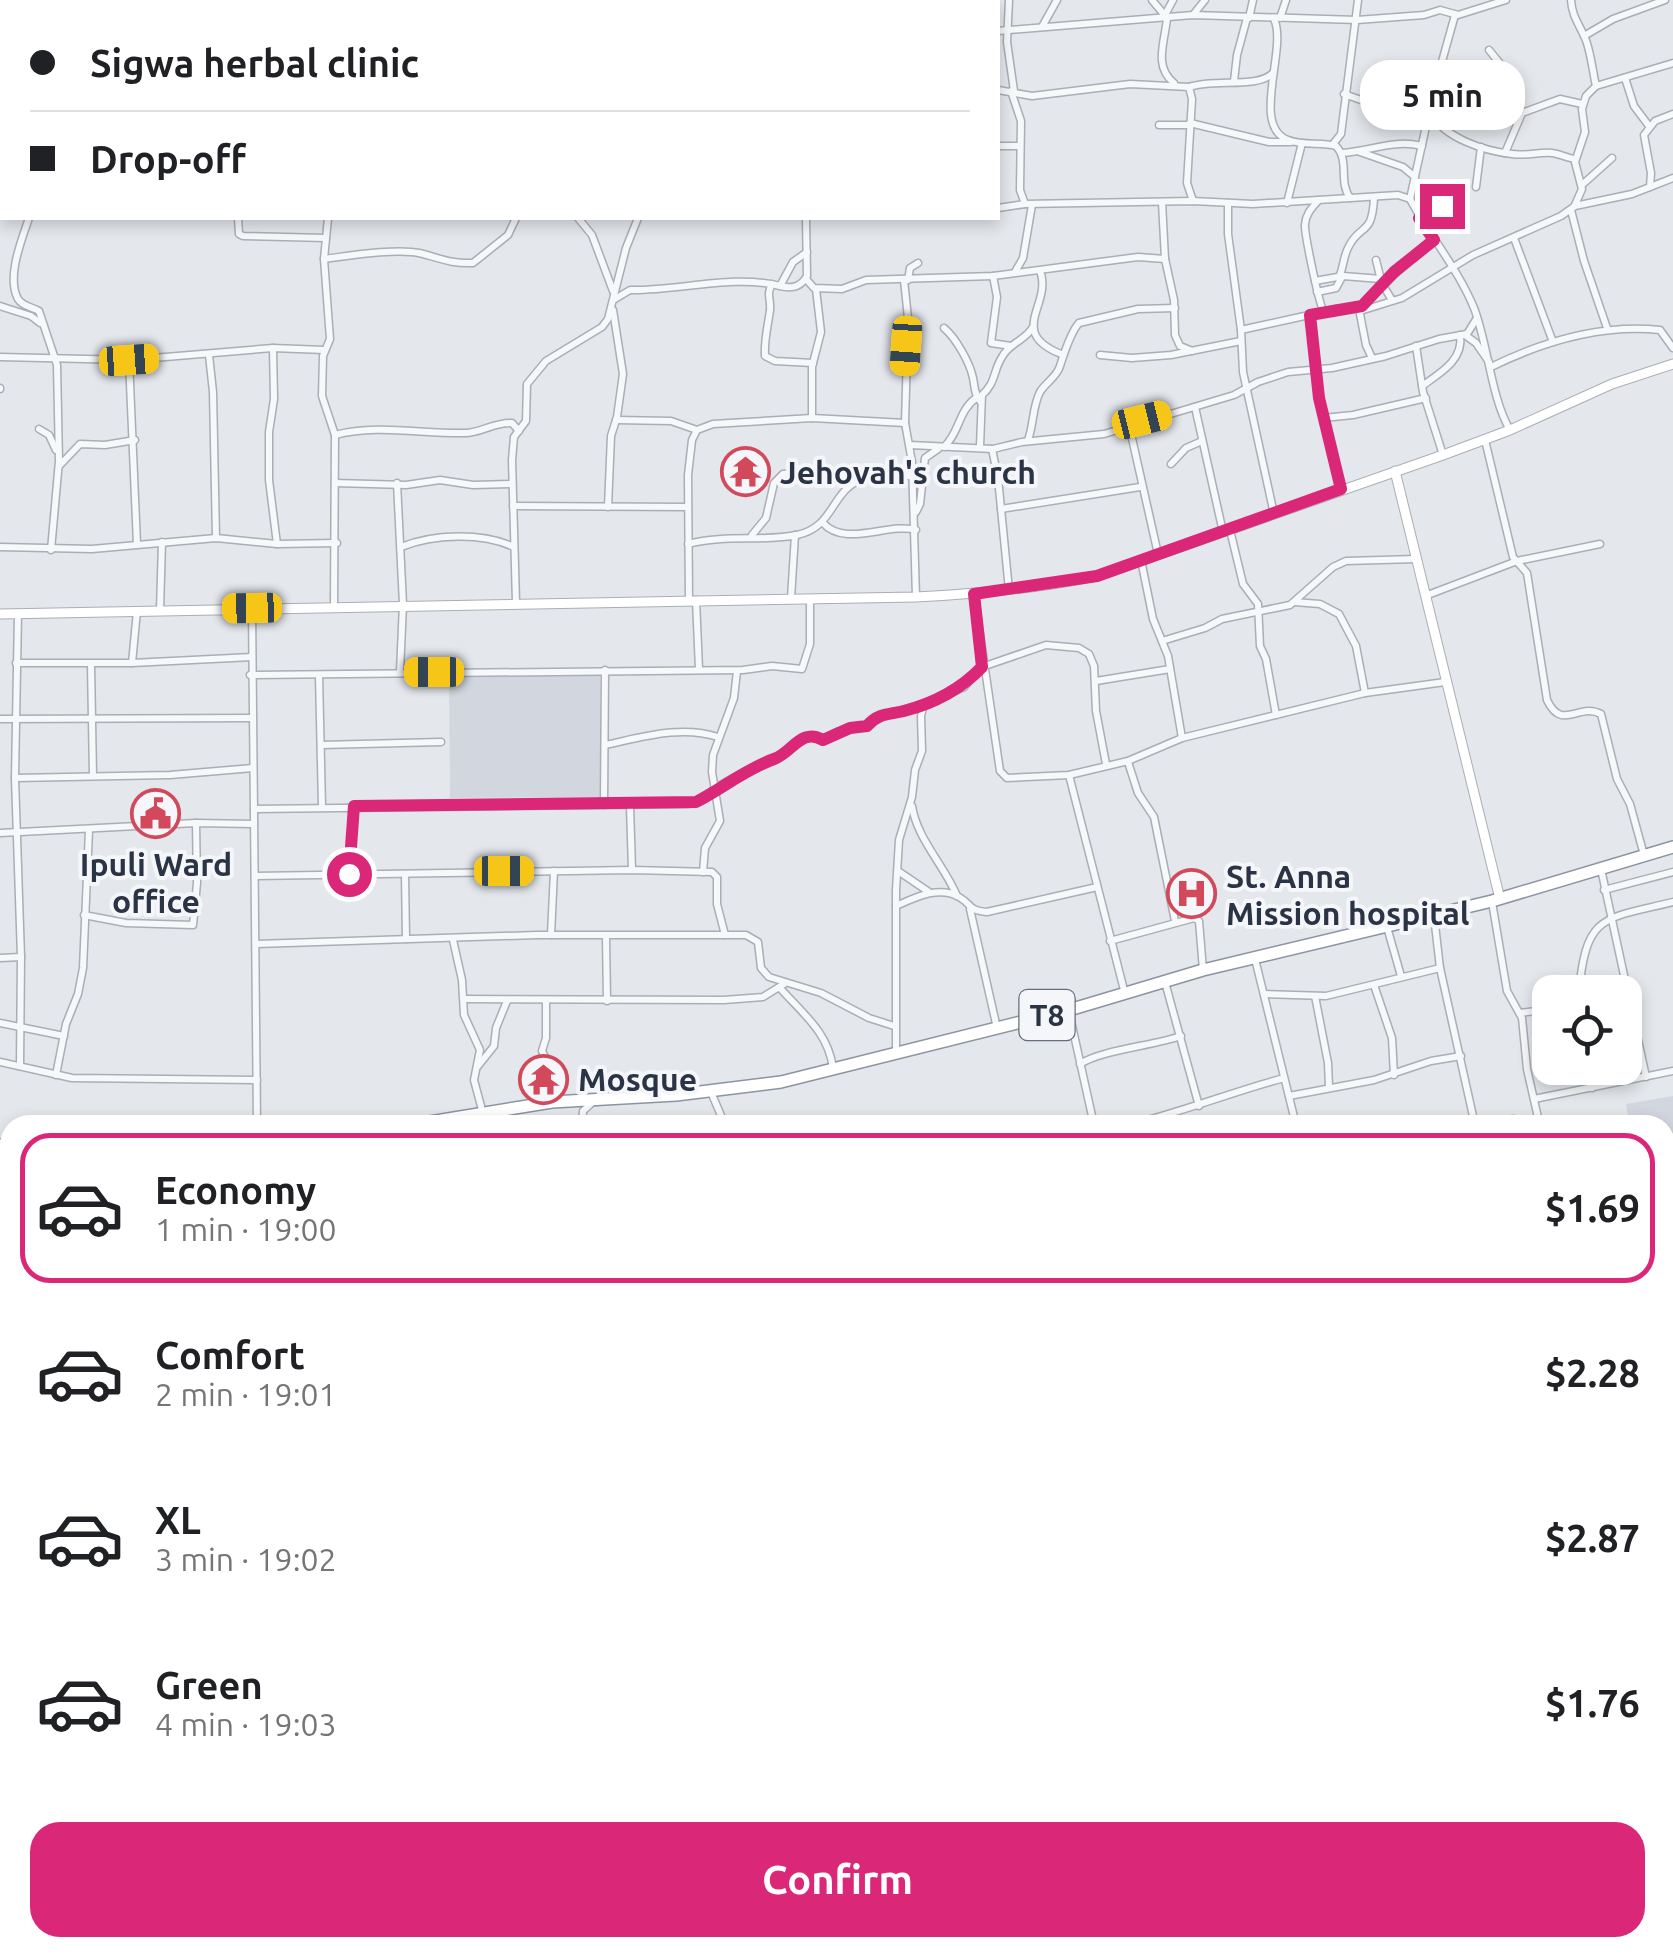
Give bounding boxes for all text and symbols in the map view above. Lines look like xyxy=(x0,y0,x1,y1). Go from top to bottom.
text: Sigwa herbal clinic xyxy=(90,42,419,84)
callout: 5 min xyxy=(1360,61,1524,131)
text: 5 min xyxy=(1402,77,1483,113)
text: Drop-off xyxy=(90,138,246,180)
route end xyxy=(1420,184,1465,229)
car xyxy=(889,315,923,377)
car xyxy=(98,343,160,377)
car xyxy=(1109,398,1175,442)
temple icon: Jehovah's church xyxy=(719,446,771,498)
place label: Jehovah's church xyxy=(780,454,1036,490)
car xyxy=(222,592,282,624)
car xyxy=(404,657,464,687)
public building icon: Ipuli Ward office xyxy=(130,788,182,840)
place label: Ipuli Ward office xyxy=(80,846,232,919)
route start xyxy=(327,852,372,897)
car xyxy=(474,856,534,886)
place label: St. Anna Mission hospital xyxy=(1226,858,1470,931)
hospital icon: St. Anna Mission hospital xyxy=(1165,868,1217,920)
map controls xyxy=(1532,975,1642,1085)
button: locate xyxy=(1532,975,1642,1085)
road number: T8 xyxy=(1020,990,1074,1040)
temple icon: Mosque xyxy=(517,1053,569,1105)
place label: Mosque xyxy=(578,1061,697,1097)
icon: car xyxy=(35,1163,125,1253)
text: Economy xyxy=(155,1169,316,1211)
text: $1.69 xyxy=(1545,1187,1640,1229)
text: 1 min · 19:00 xyxy=(155,1211,337,1247)
icon: car xyxy=(35,1328,125,1418)
text: Comfort xyxy=(155,1334,305,1376)
text: $2.28 xyxy=(1545,1352,1640,1394)
text: 2 min · 19:01 xyxy=(155,1376,337,1412)
icon: car xyxy=(35,1493,125,1583)
text: XL xyxy=(155,1499,201,1541)
text: $2.87 xyxy=(1545,1517,1640,1559)
text: 3 min · 19:02 xyxy=(155,1541,337,1577)
icon: car xyxy=(35,1658,125,1748)
text: Green xyxy=(155,1664,263,1706)
text: $1.76 xyxy=(1545,1682,1640,1724)
text: 4 min · 19:03 xyxy=(155,1706,337,1742)
button: Confirm xyxy=(30,1822,1645,1937)

